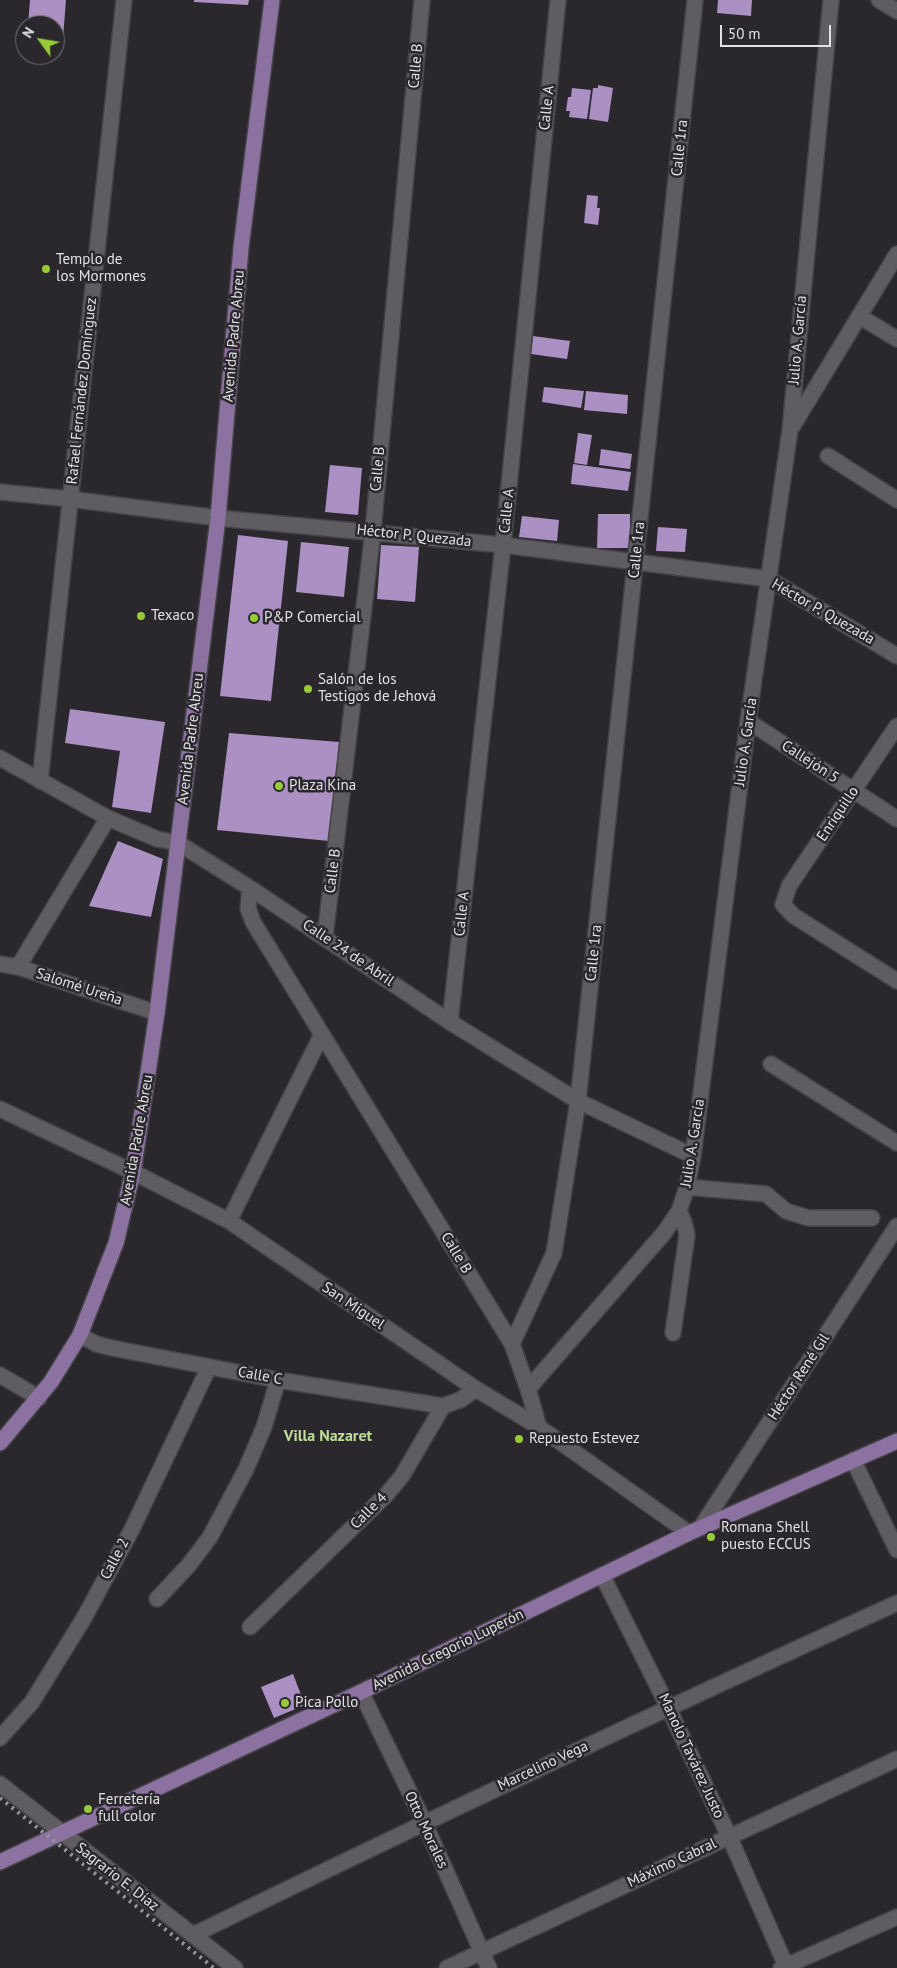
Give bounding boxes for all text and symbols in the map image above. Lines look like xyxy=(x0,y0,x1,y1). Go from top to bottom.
north arrow xyxy=(15,15,65,65)
scale bar xyxy=(722,15,833,47)
text: N xyxy=(18,24,38,41)
text: 50 m xyxy=(728,24,761,43)
street label: Calle B xyxy=(405,43,427,89)
street label: Calle A xyxy=(536,85,558,131)
street label: Calle 1ra xyxy=(668,119,692,177)
place label: Templo de los Mormones xyxy=(56,251,146,286)
marker: Templo de los Mormones xyxy=(40,263,52,275)
street label: Avenida Padre Abreu xyxy=(219,269,249,403)
street label: Julio A. García xyxy=(785,295,811,385)
street label: Rafael Fernández Domínguez xyxy=(63,297,101,485)
street label: Calle B xyxy=(367,446,389,492)
street label: Calle A xyxy=(496,488,518,534)
street label: Héctor P. Quezada xyxy=(356,521,472,551)
street label: Calle 1ra xyxy=(625,521,649,579)
street label: Héctor P. Quezada xyxy=(769,575,877,649)
place label: Texaco xyxy=(151,607,194,625)
place label: P&P Comercial xyxy=(264,609,361,627)
marker: Texaco xyxy=(135,610,147,622)
marker: P&P Comercial xyxy=(248,612,260,624)
place label: Salón de los Testigos de Jehová xyxy=(318,671,436,706)
street label: Avenida Padre Abreu xyxy=(174,672,208,806)
marker: Salón de los Testigos de Jehová xyxy=(302,683,314,695)
street label: Julio A. García xyxy=(731,697,761,787)
street label: Callejón 5 xyxy=(778,737,842,787)
place label: Plaza Kina xyxy=(289,777,356,795)
marker: Plaza Kina xyxy=(273,780,285,792)
street label: Enriquillo xyxy=(813,783,863,845)
street label: Calle B xyxy=(321,848,345,894)
street label: Calle A xyxy=(451,891,473,937)
street label: Calle 24 de Abril xyxy=(299,916,397,990)
street label: Calle 1ra xyxy=(582,924,606,982)
street label: Salomé Ureña xyxy=(34,965,124,1009)
street label: Avenida Padre Abreu xyxy=(117,1073,157,1207)
street label: Julio A. García xyxy=(677,1098,709,1188)
street label: Calle B xyxy=(437,1229,475,1277)
street label: San Miguel xyxy=(318,1279,388,1333)
street label: Héctor René Gil xyxy=(764,1330,834,1424)
street label: Calle C xyxy=(236,1363,284,1389)
district label: Villa Nazaret xyxy=(284,1426,372,1446)
place label: Repuesto Estevez xyxy=(529,1430,640,1448)
marker: Repuesto Estevez xyxy=(513,1433,525,1445)
street label: Calle 4 xyxy=(347,1489,391,1533)
place label: Romana Shell puesto ECCUS xyxy=(721,1519,811,1554)
marker: Romana Shell puesto ECCUS xyxy=(705,1531,717,1543)
street label: Calle 2 xyxy=(97,1535,133,1583)
street label: Avenida Gregorio Luperón xyxy=(369,1605,527,1695)
street label: Manolo Tavárez Justo xyxy=(654,1691,728,1821)
place label: Pica Pollo xyxy=(295,1694,358,1712)
marker: Pica Pollo xyxy=(279,1697,291,1709)
street label: Marcelino Vega xyxy=(495,1737,591,1795)
street label: Otto Morales xyxy=(400,1789,452,1871)
place label: Ferretería full color xyxy=(98,1791,160,1826)
marker: Ferretería full color xyxy=(82,1803,94,1815)
street label: Máximo Cabral xyxy=(625,1835,719,1891)
street label: Sagrario E. Díaz xyxy=(72,1839,162,1915)

